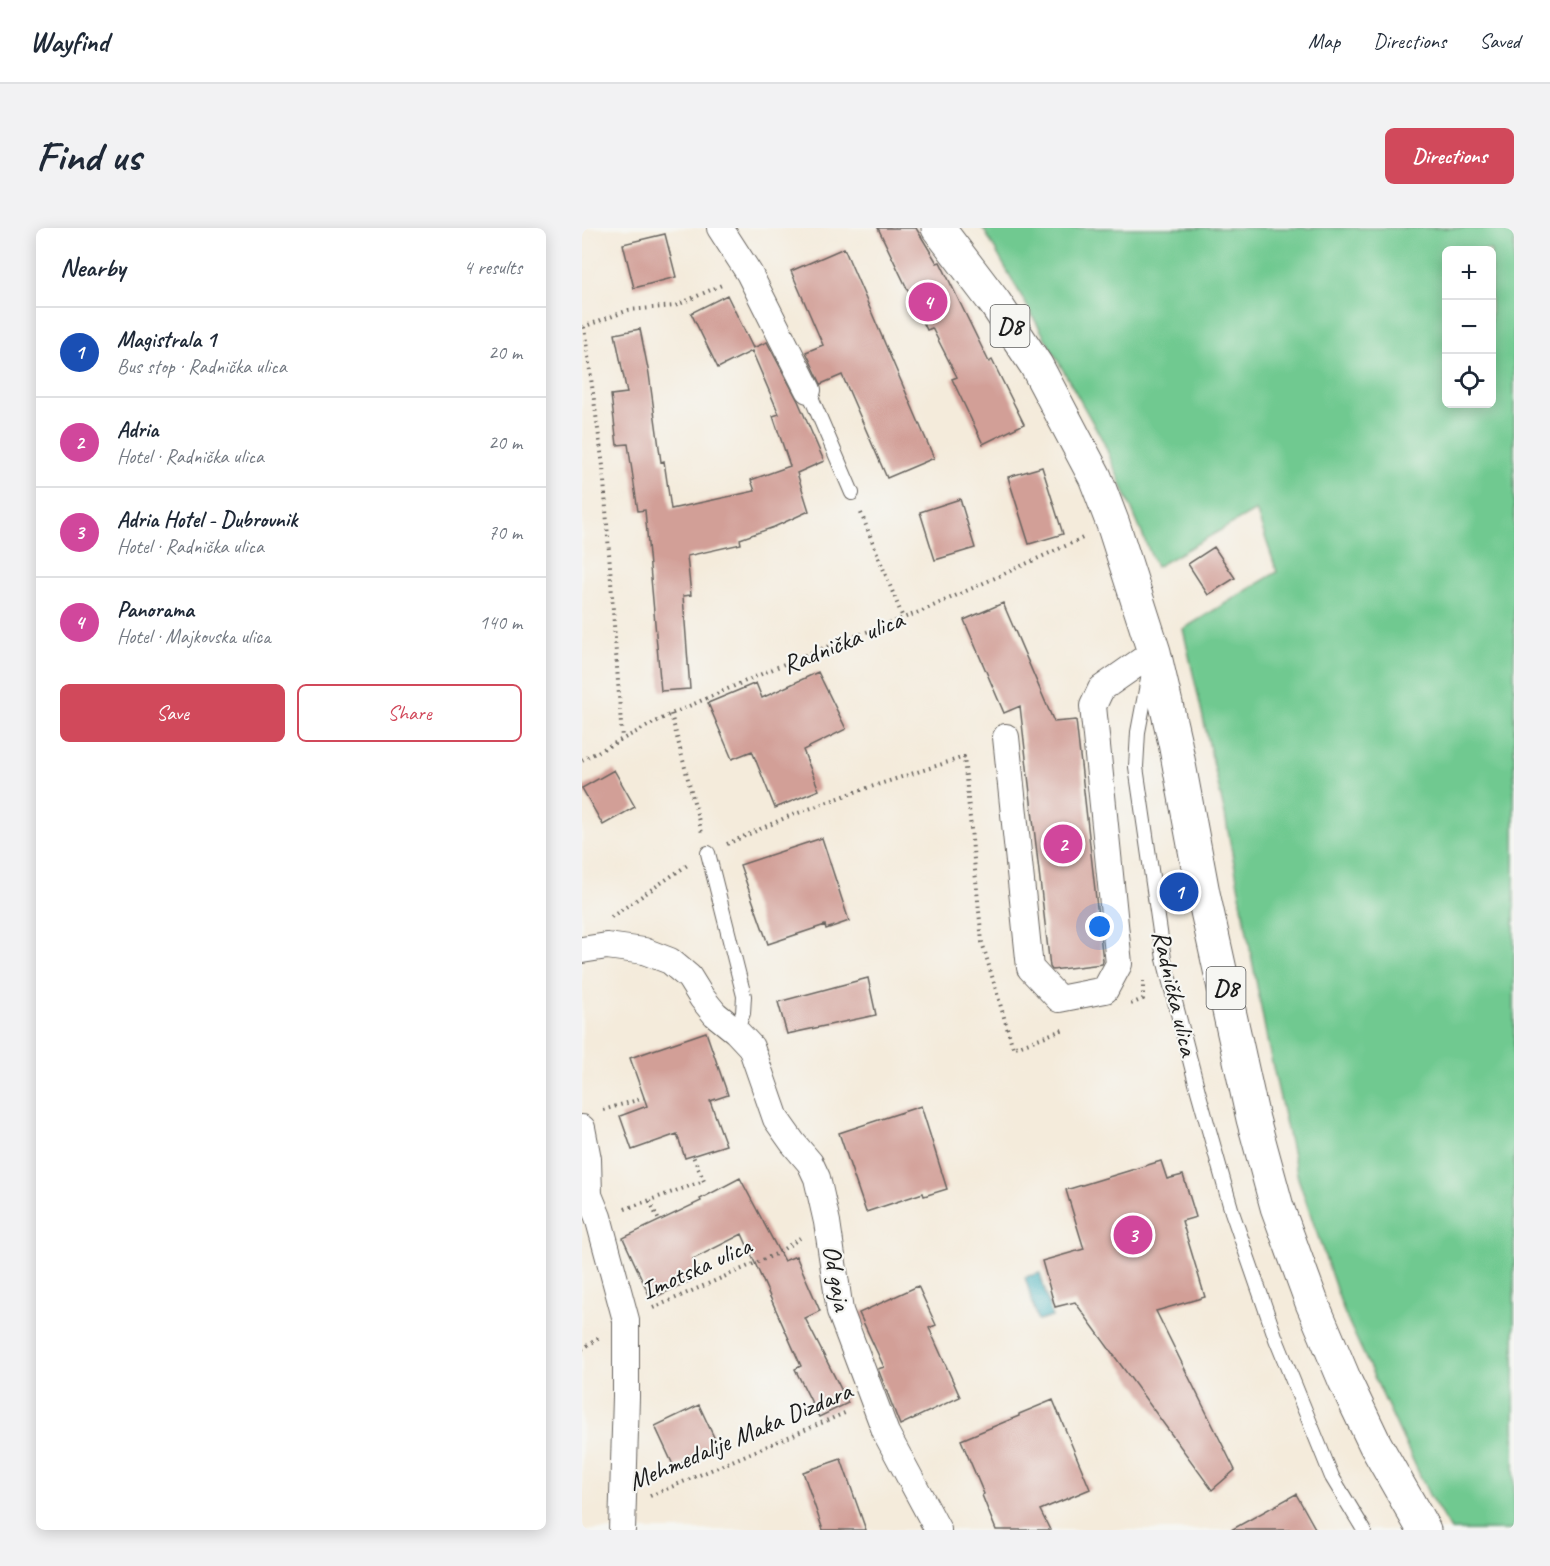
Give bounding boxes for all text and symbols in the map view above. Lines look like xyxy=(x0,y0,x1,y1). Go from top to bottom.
text: Wayfind xyxy=(30,24,109,59)
text: Map xyxy=(1308,28,1340,54)
text: Directions xyxy=(1373,28,1446,54)
text: Saved xyxy=(1479,28,1520,54)
button: Directions xyxy=(1385,128,1514,184)
text: Find us xyxy=(36,130,141,183)
map controls xyxy=(1442,246,1496,408)
button: + xyxy=(1442,246,1496,300)
text: Nearby xyxy=(60,251,125,284)
text: 4 results xyxy=(463,255,522,280)
pin: 4 xyxy=(908,280,948,325)
button: − xyxy=(1442,300,1496,354)
road number: D8 xyxy=(990,305,1030,347)
text: Magistrala 1 xyxy=(117,326,216,354)
text: 1 xyxy=(75,340,84,365)
text: 20 m xyxy=(488,340,522,365)
text: Bus stop · Radnička ulica xyxy=(117,354,287,379)
button: locate xyxy=(1442,354,1496,408)
text: Adria xyxy=(117,416,158,444)
text: 2 xyxy=(75,430,84,455)
text: 20 m xyxy=(488,430,522,455)
text: Hotel · Radnička ulica xyxy=(117,444,264,469)
text: Adria Hotel - Dubrovnik xyxy=(117,506,297,534)
text: 3 xyxy=(75,520,84,545)
text: 70 m xyxy=(488,520,522,545)
text: Hotel · Radnička ulica xyxy=(117,534,264,559)
text: Panorama xyxy=(117,596,194,624)
street label: Radnička ulica xyxy=(777,602,910,681)
text: 4 xyxy=(75,610,84,635)
text: 140 m xyxy=(479,610,522,635)
text: Hotel · Majkovska ulica xyxy=(117,624,270,649)
button: Save xyxy=(60,684,285,742)
button: Share xyxy=(297,684,522,742)
pin: 2 xyxy=(1044,822,1082,866)
pin: 1 xyxy=(1160,870,1198,914)
your location xyxy=(1085,912,1114,941)
street label: Radnička ulica xyxy=(1145,927,1206,1061)
road number: D8 xyxy=(1206,967,1246,1009)
pin: 3 xyxy=(1114,1212,1152,1258)
street label: Imotska ulica xyxy=(636,1228,758,1307)
street label: Od gaja xyxy=(815,1243,859,1315)
street label: Mehmedalije Maka Dizdara xyxy=(623,1373,858,1498)

